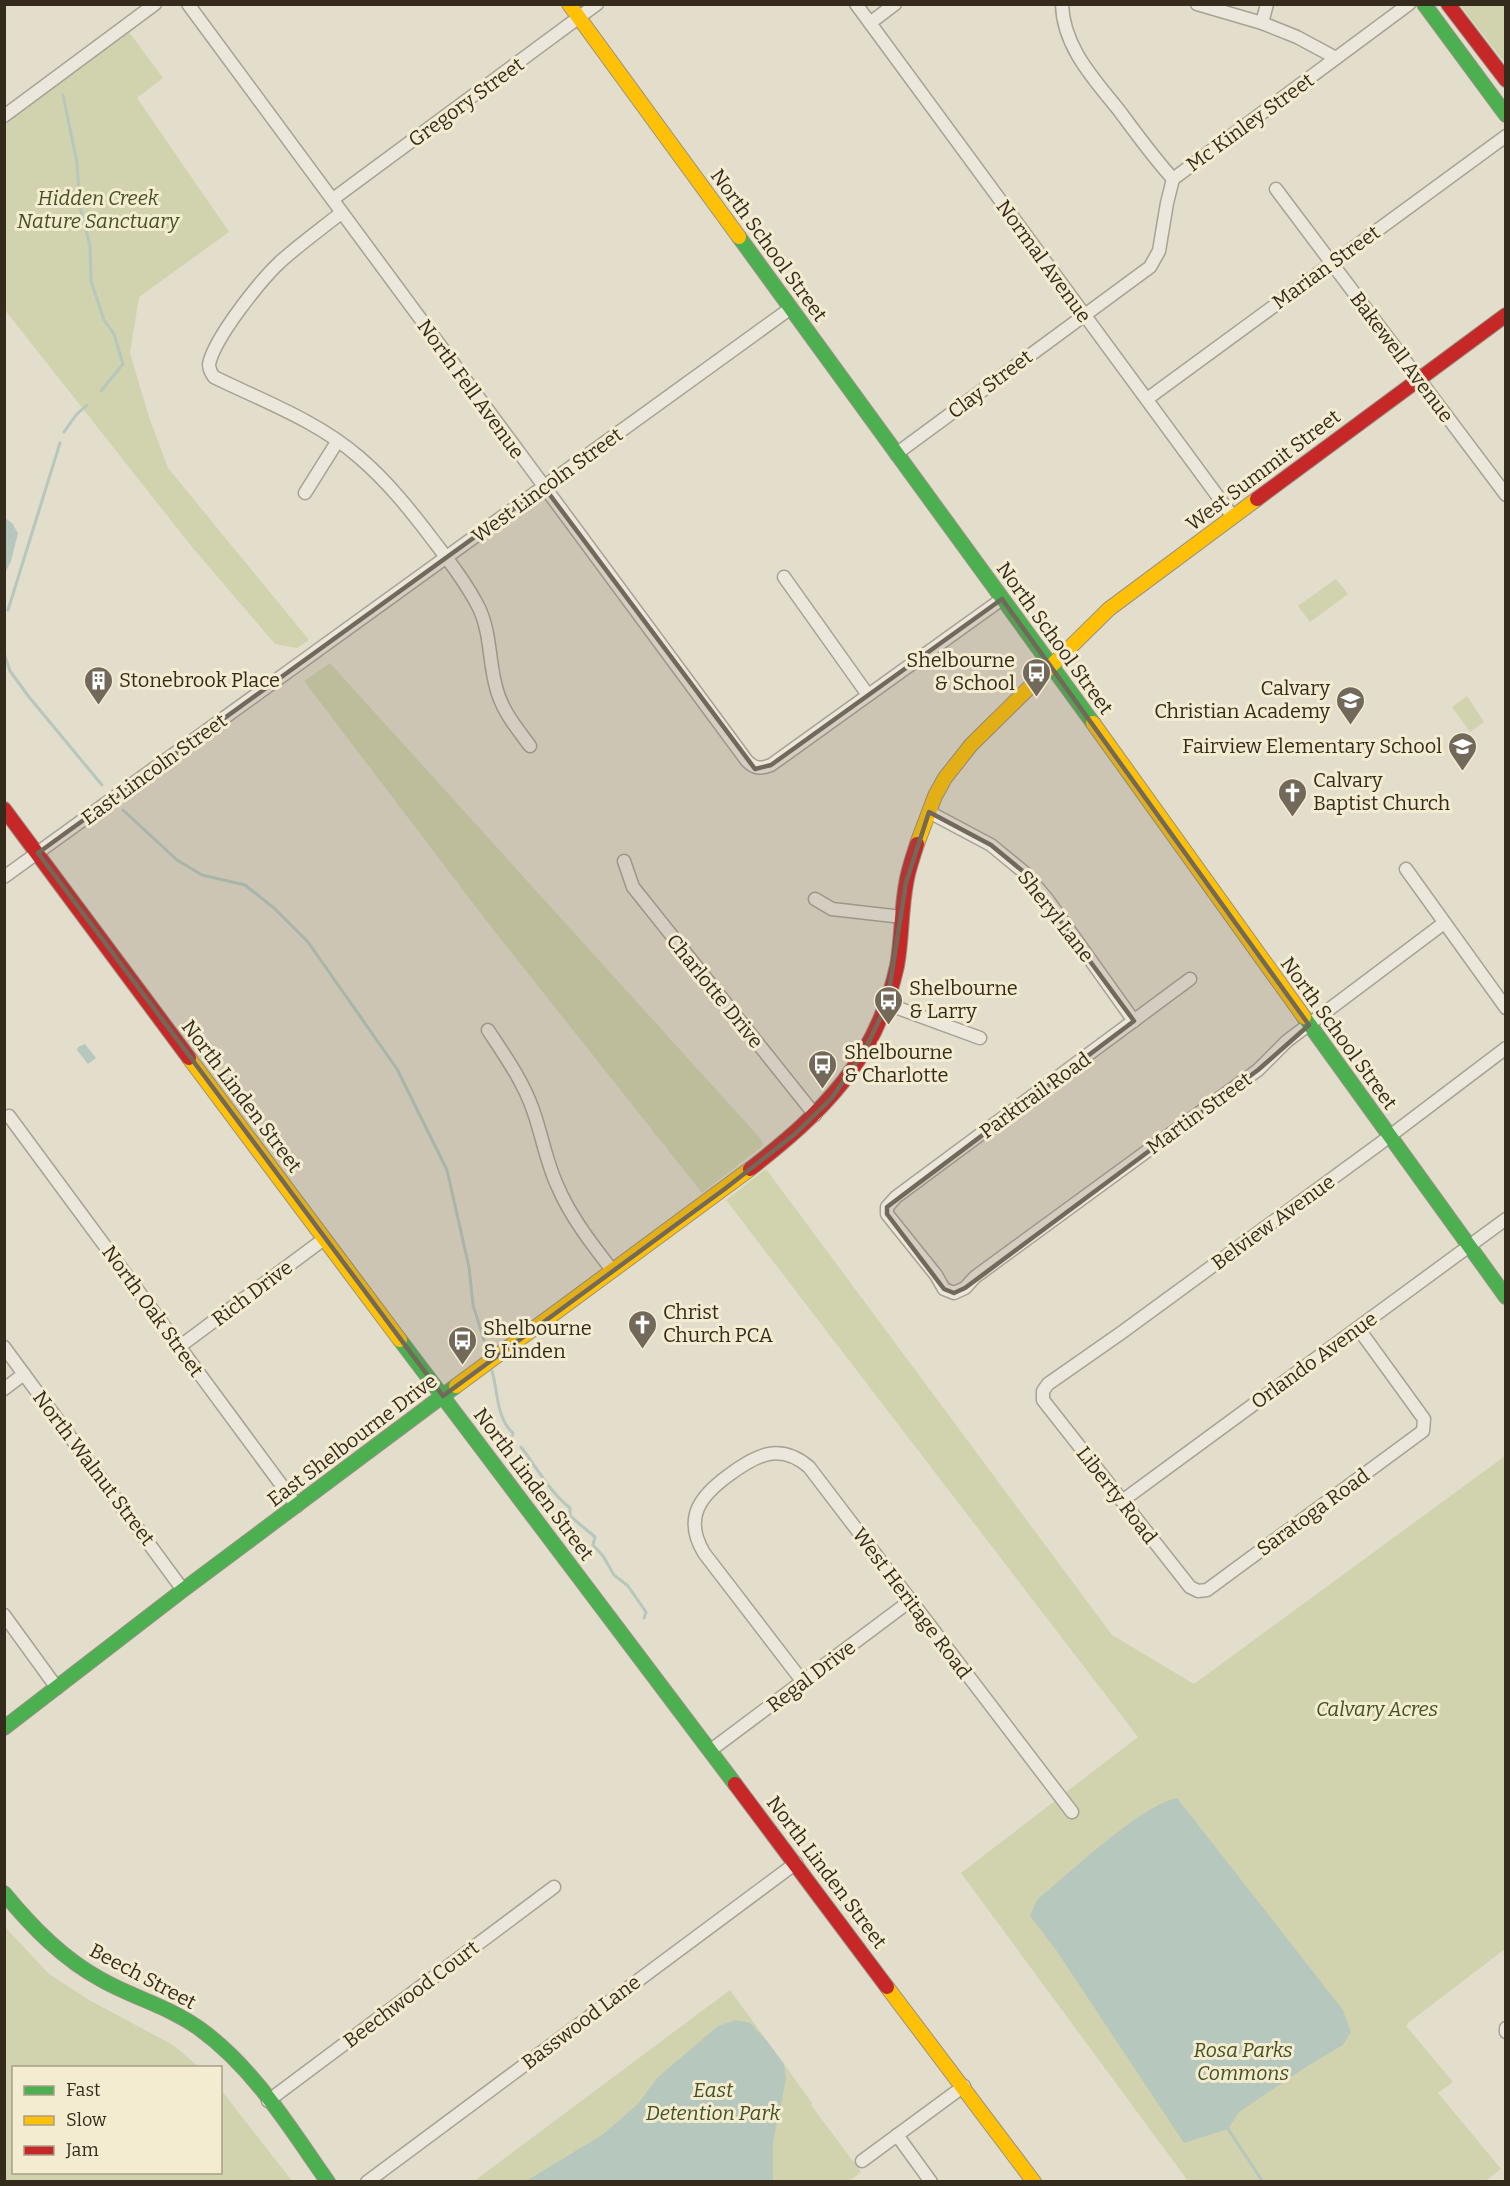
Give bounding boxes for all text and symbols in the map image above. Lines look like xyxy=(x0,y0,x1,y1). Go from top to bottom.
street label: Gregory Street xyxy=(404,52,528,152)
street label: Mc Kinley Street xyxy=(1182,68,1318,176)
street label: North School Street xyxy=(706,164,832,326)
park label: Hidden Creek Nature Sanctuary xyxy=(17,186,181,233)
street label: Normal Avenue xyxy=(991,195,1097,327)
street label: Marian Street xyxy=(1268,220,1384,314)
street label: Bakewell Avenue xyxy=(1345,287,1459,427)
street label: North Fell Avenue xyxy=(412,315,530,463)
street label: Clay Street xyxy=(943,345,1037,423)
street label: West Summit Street xyxy=(1181,404,1345,536)
street label: West Lincoln Street xyxy=(467,422,627,548)
street label: North School Street xyxy=(992,557,1118,719)
place label: Shelbourne & School xyxy=(906,648,1015,695)
bus stop icon: Shelbourne & School xyxy=(1020,656,1052,698)
building icon: Stonebrook Place xyxy=(82,664,114,706)
place label: Stonebrook Place xyxy=(119,668,280,692)
place label: Calvary Christian Academy xyxy=(1154,676,1330,723)
school or university icon: Calvary Christian Academy xyxy=(1335,684,1367,726)
street label: East Lincoln Street xyxy=(77,708,231,830)
school or university icon: Fairview Elementary School xyxy=(1447,730,1479,772)
place label: Fairview Elementary School xyxy=(1182,734,1442,758)
place label: Calvary Baptist Church xyxy=(1313,768,1451,815)
church icon: Calvary Baptist Church xyxy=(1276,776,1308,818)
street label: Sheryl Lane xyxy=(1013,865,1099,967)
street label: Charlotte Drive xyxy=(662,929,768,1053)
street label: North School Street xyxy=(1276,952,1402,1114)
place label: Shelbourne & Larry xyxy=(909,976,1018,1023)
bus stop icon: Shelbourne & Larry xyxy=(872,984,904,1026)
street label: North Linden Street xyxy=(177,1015,307,1177)
place label: Shelbourne & Charlotte xyxy=(844,1040,953,1087)
street label: Parktrail Road xyxy=(975,1047,1095,1143)
bus stop icon: Shelbourne & Charlotte xyxy=(807,1048,839,1090)
street label: Martin Street xyxy=(1142,1067,1256,1159)
street label: Belview Avenue xyxy=(1207,1169,1339,1275)
street label: North Oak Street xyxy=(97,1241,209,1381)
street label: Rich Drive xyxy=(207,1255,297,1331)
place label: Christ Church PCA xyxy=(663,1300,774,1347)
street label: Orlando Avenue xyxy=(1246,1306,1382,1414)
church icon: Christ Church PCA xyxy=(626,1308,658,1350)
place label: Shelbourne & Linden xyxy=(483,1316,592,1363)
bus stop icon: Shelbourne & Linden xyxy=(446,1324,478,1366)
street label: East Shelbourne Drive xyxy=(263,1368,441,1512)
street label: North Walnut Street xyxy=(28,1386,160,1550)
street label: North Linden Street xyxy=(469,1403,599,1565)
street label: Liberty Road xyxy=(1072,1442,1162,1548)
street label: Saratoga Road xyxy=(1252,1463,1374,1561)
street label: West Heritage Road xyxy=(847,1523,977,1683)
street label: Regal Drive xyxy=(762,1635,860,1717)
park label: Calvary Acres xyxy=(1316,1697,1438,1721)
street label: North Linden Street xyxy=(762,1791,892,1953)
street label: Beechwood Court xyxy=(339,1935,483,2053)
street label: Beech Street xyxy=(86,1938,200,2014)
street label: Basswood Lane xyxy=(517,1970,645,2074)
park label: Rosa Parks Commons xyxy=(1193,2038,1293,2085)
legend xyxy=(12,2066,222,2174)
park label: East Detention Park xyxy=(646,2078,780,2125)
text: Fast xyxy=(66,2079,101,2101)
text: Slow xyxy=(66,2109,107,2131)
text: Jam xyxy=(65,2139,99,2161)

